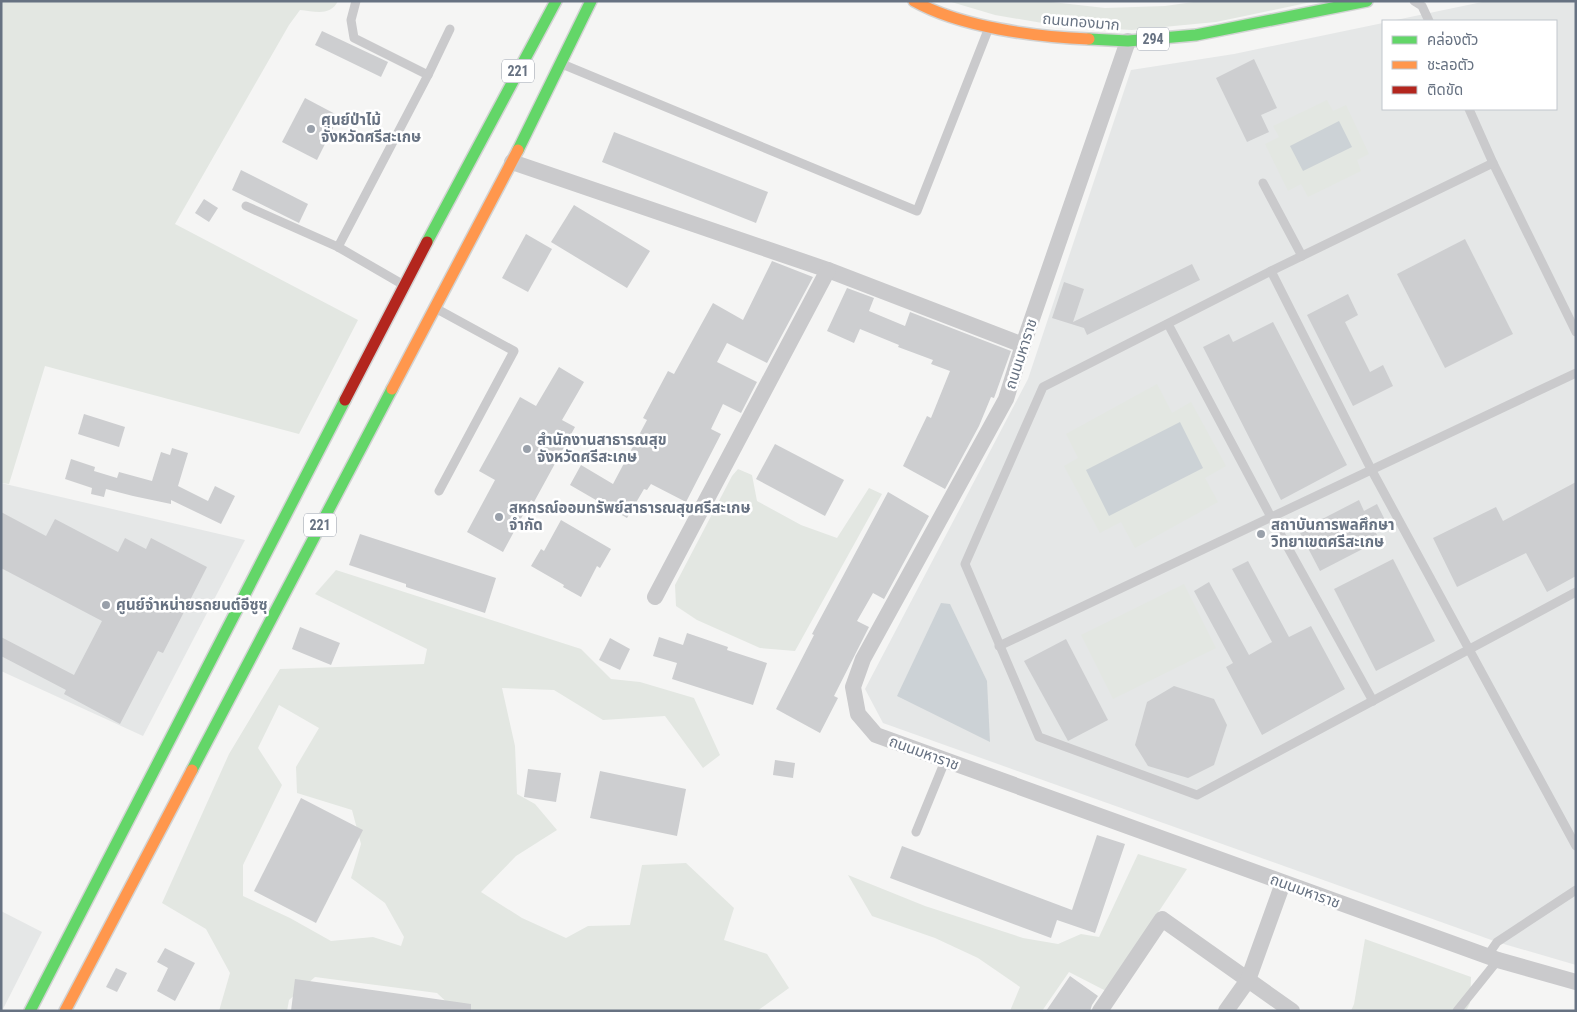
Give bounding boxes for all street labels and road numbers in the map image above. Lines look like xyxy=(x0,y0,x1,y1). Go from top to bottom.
street label: ถนนทองมาก xyxy=(1042,10,1120,34)
road number: 294 xyxy=(1137,28,1169,50)
road number: 221 xyxy=(502,59,534,82)
street label: ถนนมหาราช xyxy=(1001,316,1041,392)
road number: 221 xyxy=(304,514,336,536)
street label: ถนนมหาราช xyxy=(887,732,961,774)
street label: ถนนมหาราช xyxy=(1268,870,1342,912)

